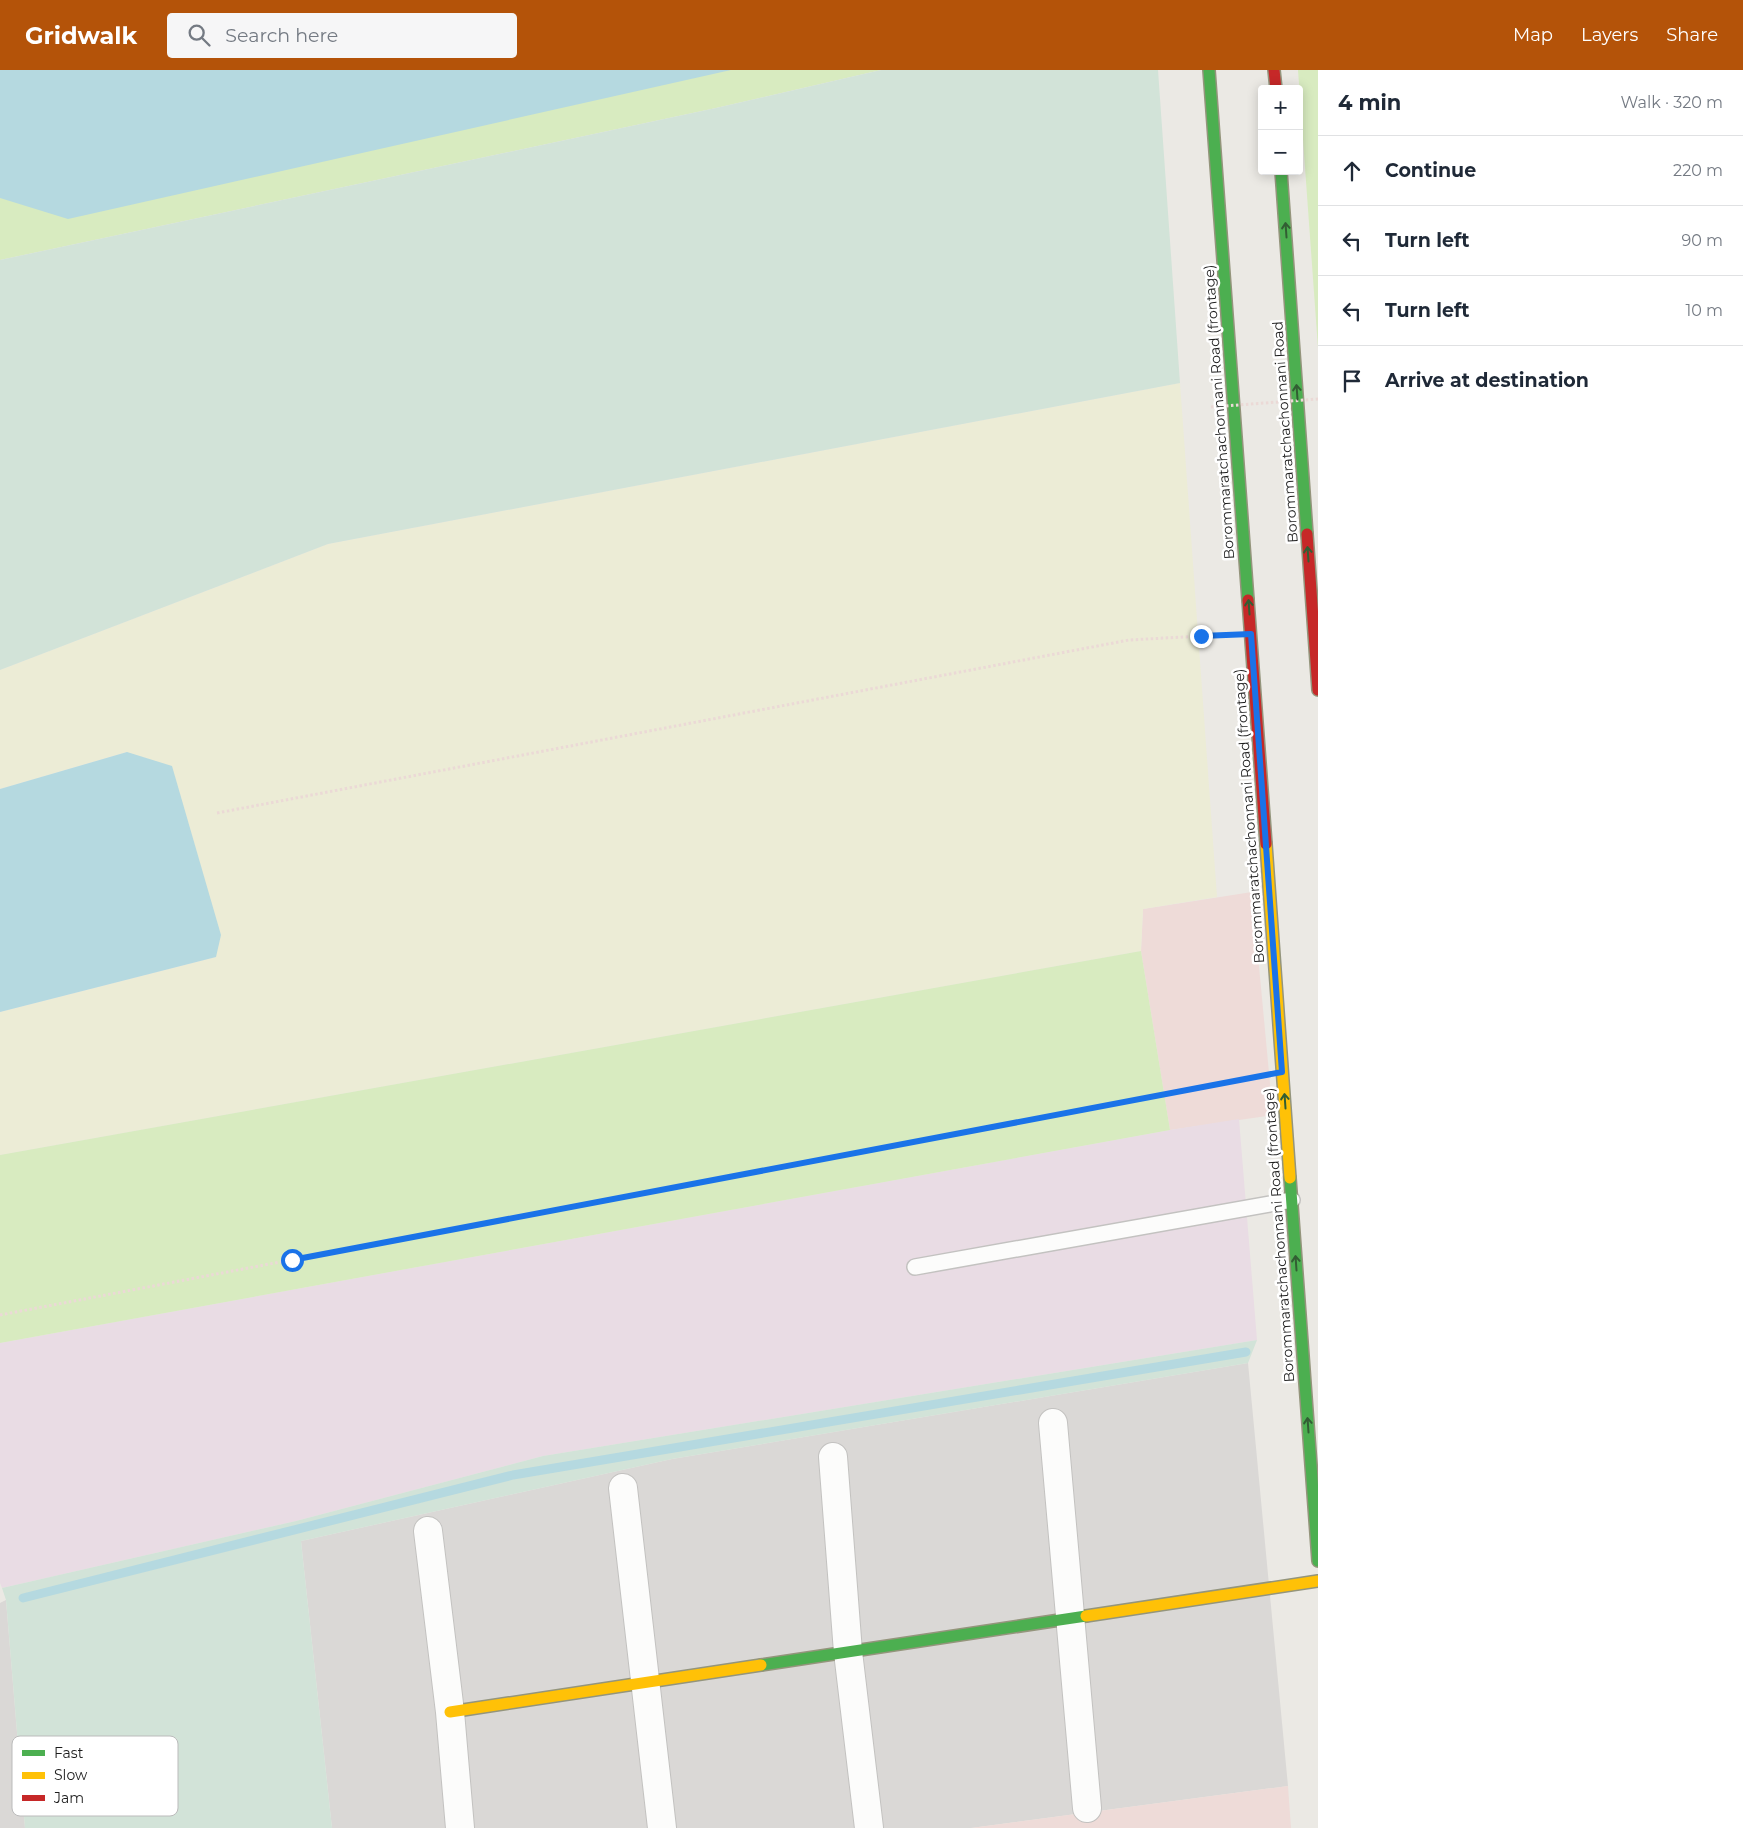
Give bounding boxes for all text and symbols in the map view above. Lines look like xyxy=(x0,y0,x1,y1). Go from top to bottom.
search box xyxy=(167,13,517,58)
text: Gridwalk xyxy=(25,21,137,50)
icon: search xyxy=(185,21,213,49)
text: Search here xyxy=(225,24,338,47)
text: Map xyxy=(1513,24,1553,46)
text: Layers xyxy=(1581,24,1638,46)
text: Share xyxy=(1666,24,1718,46)
map controls xyxy=(1258,85,1303,175)
button: + xyxy=(1258,85,1303,130)
text: 4 min xyxy=(1338,90,1401,115)
text: Walk · 320 m xyxy=(1621,93,1723,112)
button: − xyxy=(1258,130,1303,175)
icon: ahead xyxy=(1338,157,1366,185)
text: Continue xyxy=(1385,159,1476,182)
text: 220 m xyxy=(1673,161,1723,180)
one-way arrow xyxy=(1281,222,1290,238)
icon: left xyxy=(1338,227,1366,255)
text: Turn left xyxy=(1385,229,1470,252)
text: 90 m xyxy=(1681,231,1723,250)
street label: Borommaratchachonnani Road (frontage) xyxy=(1200,264,1238,560)
icon: left xyxy=(1338,297,1366,325)
text: Turn left xyxy=(1385,299,1470,322)
text: 10 m xyxy=(1685,301,1723,320)
street label: Borommaratchachonnani Road xyxy=(1268,320,1302,544)
icon: arrive xyxy=(1338,367,1366,395)
text: Arrive at destination xyxy=(1385,369,1589,392)
one-way arrow xyxy=(1292,384,1302,400)
one-way arrow xyxy=(1304,546,1313,562)
one-way arrow xyxy=(1244,599,1253,615)
route end xyxy=(1190,625,1213,648)
street label: Borommaratchachonnani Road (frontage) xyxy=(1230,668,1268,964)
street label: Borommaratchachonnani Road (frontage) xyxy=(1260,1087,1298,1383)
one-way arrow xyxy=(1280,1093,1289,1109)
route start xyxy=(281,1249,304,1272)
one-way arrow xyxy=(1292,1255,1301,1271)
one-way arrow xyxy=(1303,1417,1313,1433)
legend xyxy=(12,1736,178,1816)
text: Fast xyxy=(54,1744,84,1762)
text: Slow xyxy=(54,1766,88,1784)
text: Jam xyxy=(53,1789,84,1807)

